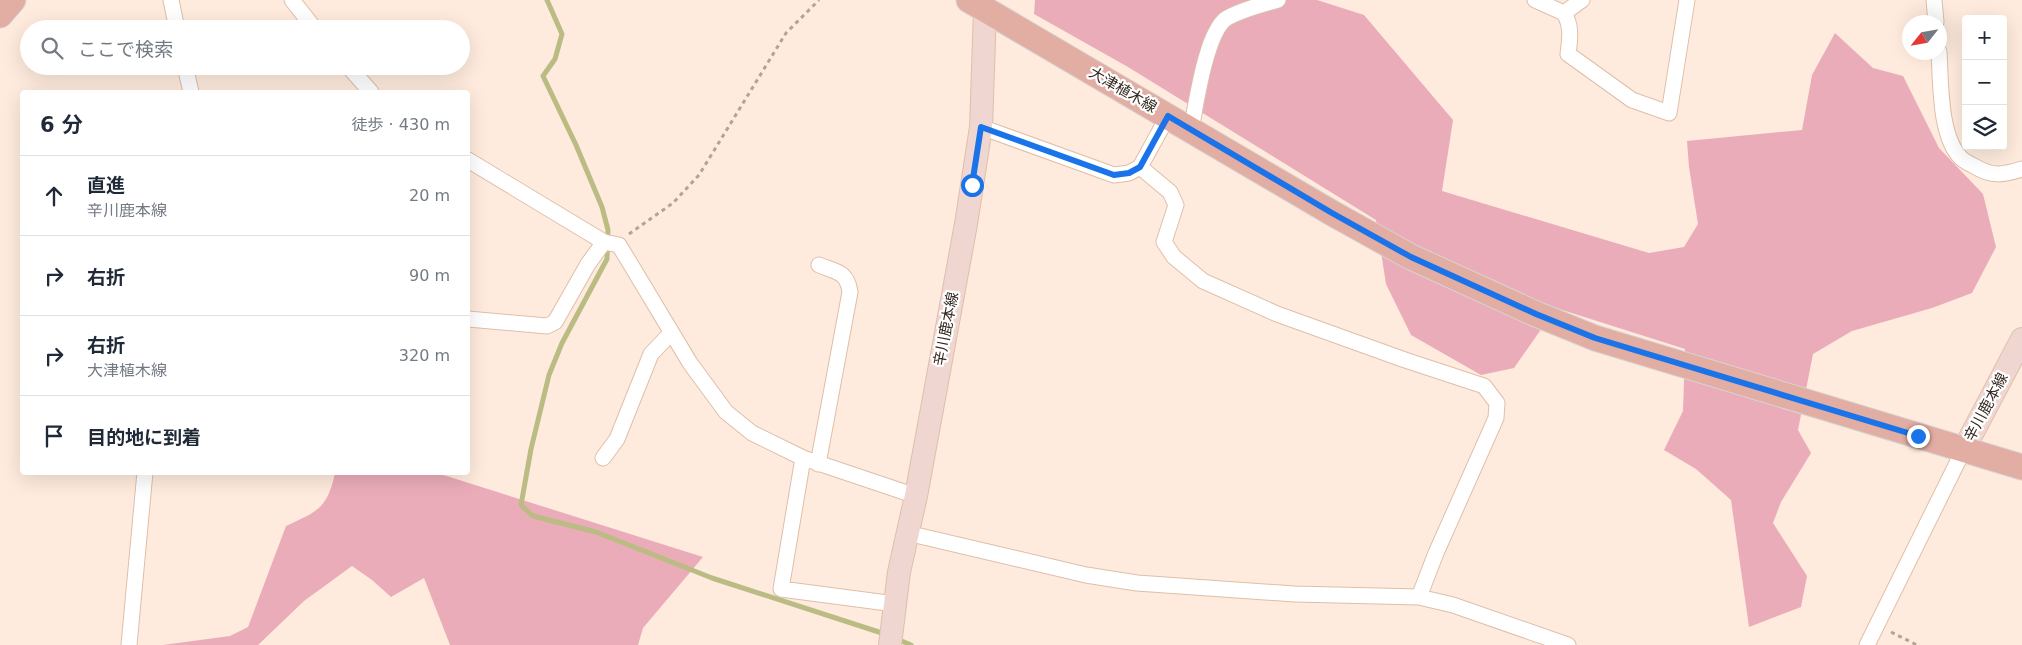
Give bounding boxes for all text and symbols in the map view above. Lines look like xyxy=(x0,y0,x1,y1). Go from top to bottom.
north arrow xyxy=(1902,15,1947,60)
map controls xyxy=(1962,15,2007,150)
button: + xyxy=(1962,15,2007,60)
search box xyxy=(20,20,470,75)
icon: search xyxy=(38,34,66,62)
text: ここで検索 xyxy=(78,38,173,60)
button: − xyxy=(1962,60,2007,105)
street label: 大津植木線 xyxy=(1086,63,1160,117)
button: layers xyxy=(1962,105,2007,150)
text: 6 分 xyxy=(40,113,83,137)
text: 徒歩 · 430 m xyxy=(352,115,450,134)
text: 直進 xyxy=(87,174,125,196)
route start xyxy=(961,174,984,197)
icon: ahead xyxy=(40,182,68,210)
text: 20 m xyxy=(409,186,450,205)
text: 辛川鹿本線 xyxy=(87,201,167,220)
icon: right xyxy=(40,262,68,290)
text: 右折 xyxy=(87,266,125,288)
text: 90 m xyxy=(409,266,450,285)
street label: 辛川鹿本線 xyxy=(930,290,962,368)
text: 右折 xyxy=(87,334,125,356)
icon: right xyxy=(40,342,68,370)
text: 320 m xyxy=(399,346,450,365)
text: 大津植木線 xyxy=(87,361,167,380)
street label: 辛川鹿本線 xyxy=(1960,370,2012,444)
icon: arrive xyxy=(40,422,68,450)
route end xyxy=(1907,425,1930,448)
text: 目的地に到着 xyxy=(87,426,201,448)

